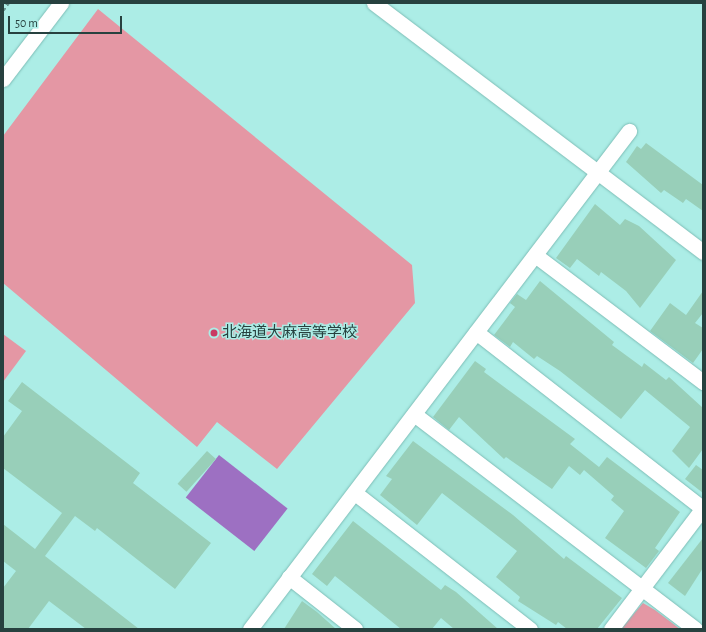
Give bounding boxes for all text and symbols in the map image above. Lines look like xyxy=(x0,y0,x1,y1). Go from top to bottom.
scale bar xyxy=(10,8,124,34)
text: 50 m xyxy=(15,17,38,29)
place label: 北海道大麻高等学校 xyxy=(222,324,357,342)
marker: 北海道大麻高等学校 xyxy=(209,328,219,338)

